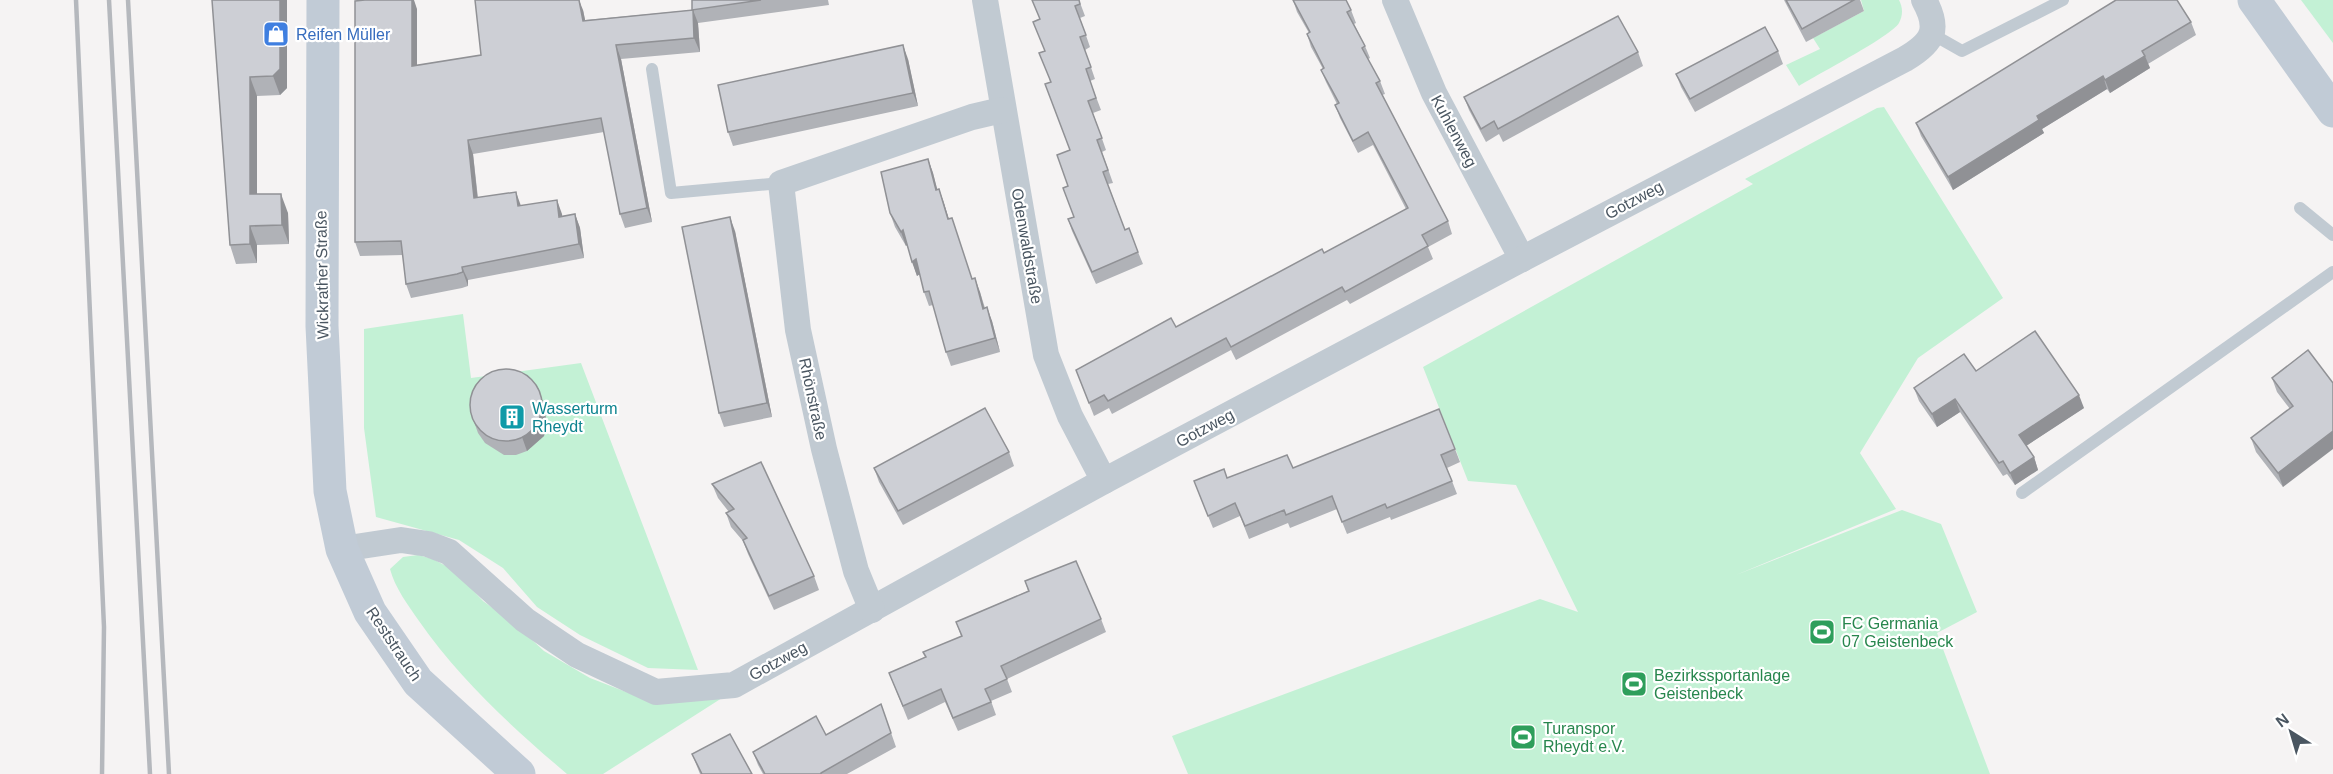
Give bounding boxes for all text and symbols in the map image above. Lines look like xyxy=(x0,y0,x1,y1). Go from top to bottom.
shop icon: Reifen Müller xyxy=(261,19,291,49)
place label: Reifen Müller xyxy=(296,26,391,43)
street label: Kuhlenweg xyxy=(1428,92,1480,170)
street label: Gotzweg xyxy=(1602,178,1666,222)
street label: Odenwaldstraße xyxy=(1008,187,1046,305)
street label: Wickrather Straße xyxy=(312,210,332,340)
street label: Rhönstraße xyxy=(796,356,830,442)
place label: Wasserturm Rheydt xyxy=(532,400,618,435)
building icon: Wasserturm Rheydt xyxy=(497,402,527,432)
street label: Gotzweg xyxy=(1173,406,1237,450)
street label: Reststrauch xyxy=(363,604,425,684)
place label: FC Germania 07 Geistenbeck xyxy=(1842,615,1954,650)
sports icon: FC Germania 07 Geistenbeck xyxy=(1807,617,1837,647)
street label: Gotzweg xyxy=(746,638,810,684)
place label: Bezirkssportanlage Geistenbeck xyxy=(1654,667,1790,702)
sports icon: Bezirkssportanlage Geistenbeck xyxy=(1619,669,1649,699)
north arrow xyxy=(2261,702,2321,762)
text: N xyxy=(2273,710,2292,731)
place label: Turanspor Rheydt e.V. xyxy=(1543,720,1625,755)
sports icon: Turanspor Rheydt e.V. xyxy=(1508,722,1538,752)

